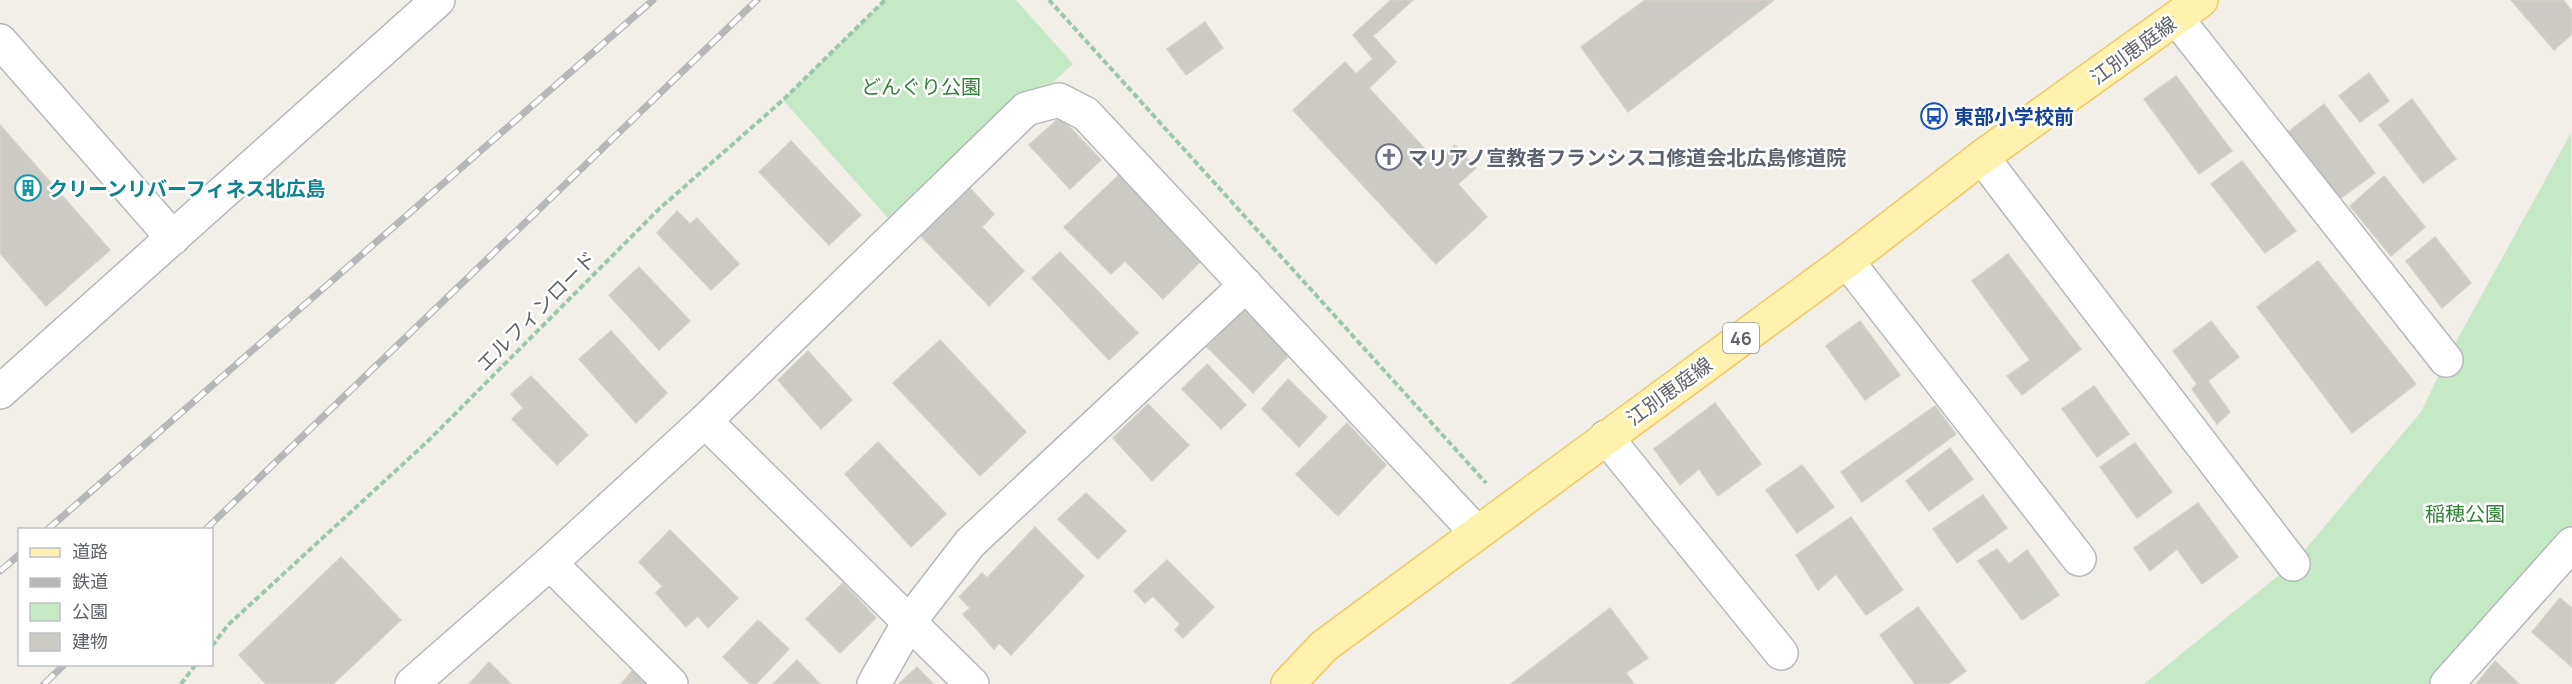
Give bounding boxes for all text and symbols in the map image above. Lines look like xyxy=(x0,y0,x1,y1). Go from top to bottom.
street label: 江別恵庭線 xyxy=(2085,10,2181,90)
park label: どんぐり公園 xyxy=(861,73,981,100)
bus stop icon: 東部小学校前 xyxy=(1919,101,1949,131)
place label: 東部小学校前 xyxy=(1954,103,2074,130)
church icon: マリアノ宣教者フランシスコ修道会北広島修道院 xyxy=(1374,142,1404,172)
place label: マリアノ宣教者フランシスコ修道会北広島修道院 xyxy=(1408,144,1846,171)
building icon: クリーンリバーフィネス北広島 xyxy=(13,173,43,203)
place label: クリーンリバーフィネス北広島 xyxy=(48,175,325,202)
street label: エルフィンロード xyxy=(470,245,602,377)
road number: 46 xyxy=(1723,323,1759,353)
street label: 江別恵庭線 xyxy=(1621,351,1717,431)
park label: 稲穂公園 xyxy=(2425,500,2505,527)
legend xyxy=(18,528,213,666)
text: 道路 xyxy=(72,539,108,563)
text: 鉄道 xyxy=(72,569,108,593)
text: 公園 xyxy=(72,599,108,623)
text: 建物 xyxy=(72,629,108,653)

